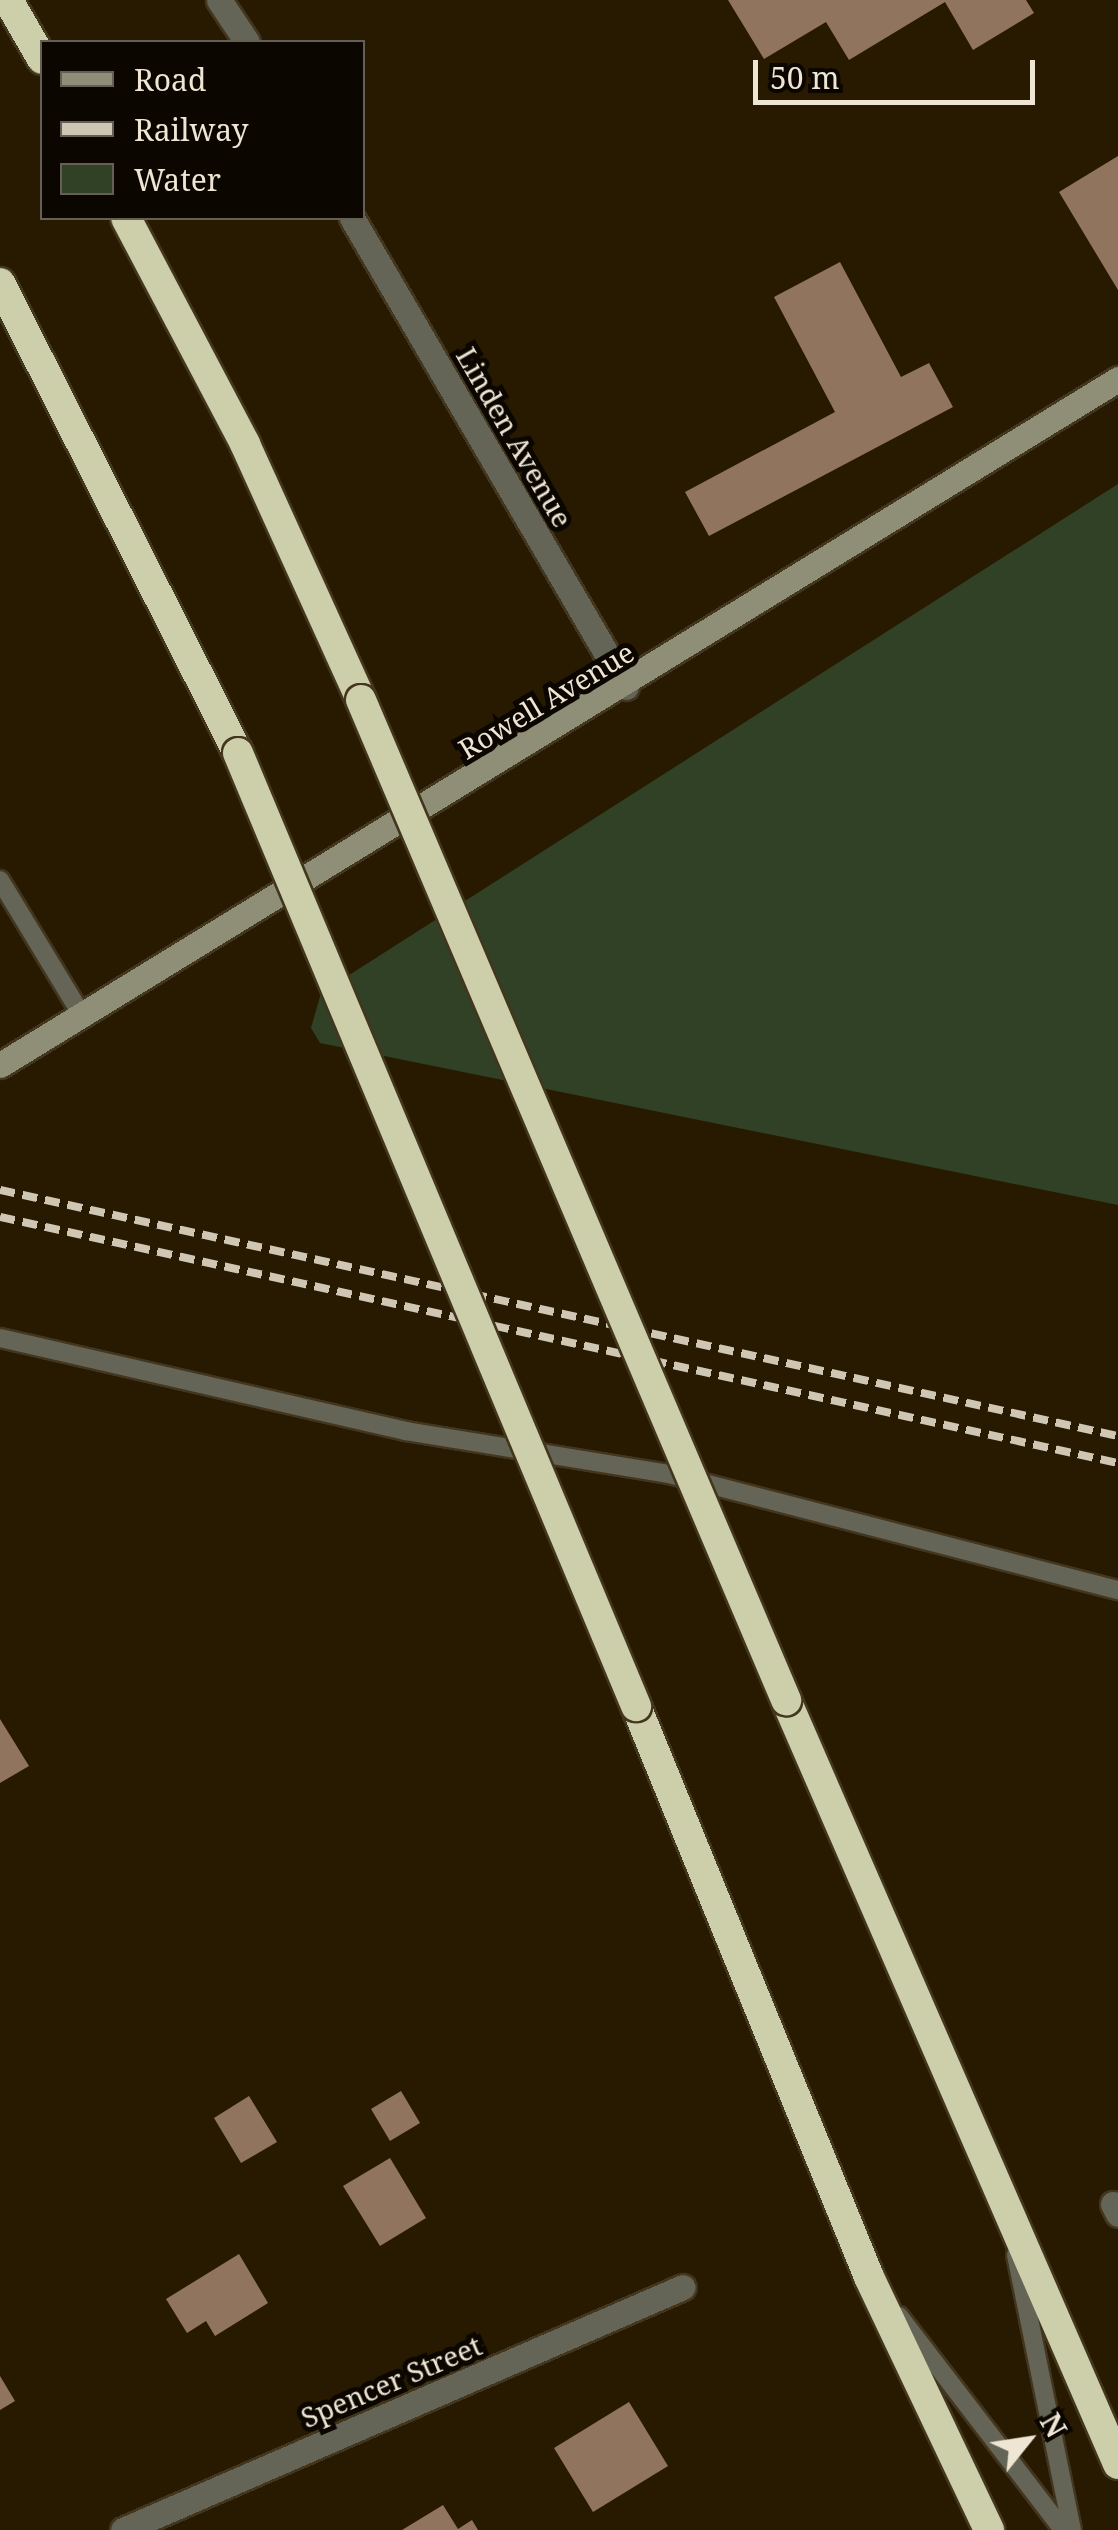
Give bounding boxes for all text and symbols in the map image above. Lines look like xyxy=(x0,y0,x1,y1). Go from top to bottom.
legend xyxy=(40,40,365,220)
scale bar xyxy=(758,40,1040,102)
text: 50 m xyxy=(770,57,840,98)
text: Road xyxy=(134,59,206,100)
text: Railway xyxy=(134,109,249,150)
text: Water xyxy=(134,159,221,200)
street label: Linden Avenue xyxy=(450,341,580,533)
street label: Rowell Avenue xyxy=(452,635,640,765)
street label: Spencer Street xyxy=(296,2328,486,2434)
north arrow xyxy=(978,2390,1078,2490)
text: N xyxy=(1032,2406,1076,2444)

